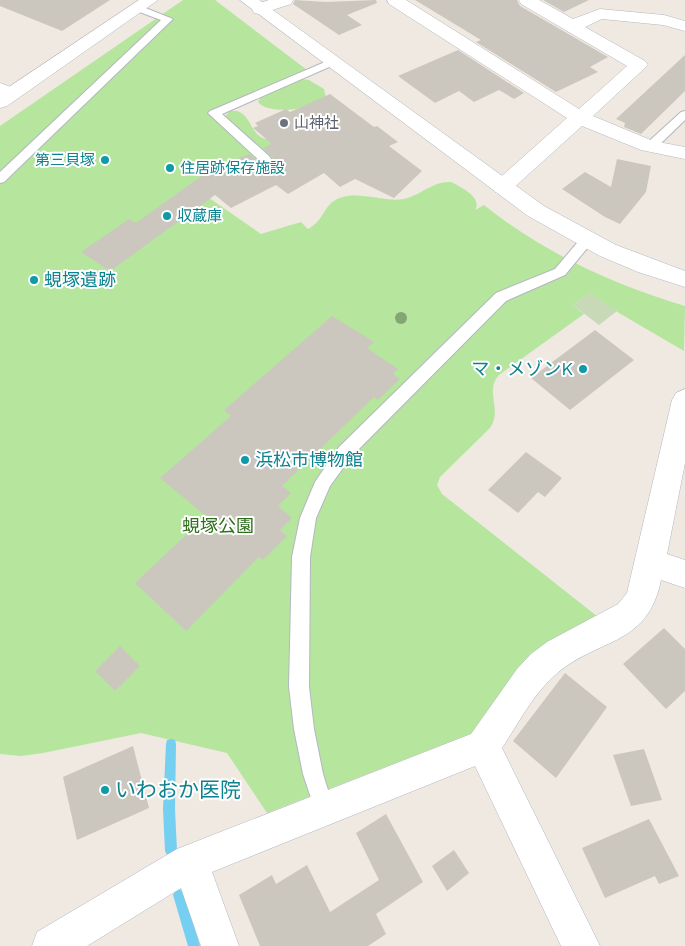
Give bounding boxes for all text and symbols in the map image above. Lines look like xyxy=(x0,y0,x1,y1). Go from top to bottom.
place label: 山神社 xyxy=(294,114,339,132)
marker: 山神社 xyxy=(278,117,290,129)
place label: 第三貝塚 xyxy=(35,151,95,169)
marker: 第三貝塚 xyxy=(99,154,111,166)
place label: 住居跡保存施設 xyxy=(180,159,285,177)
marker: 住居跡保存施設 xyxy=(164,162,176,174)
place label: 収蔵庫 xyxy=(177,207,222,225)
marker: 収蔵庫 xyxy=(161,210,173,222)
place label: 蜆塚遺跡 xyxy=(44,269,116,290)
marker: 蜆塚遺跡 xyxy=(28,274,40,286)
place label: マ・メゾンK xyxy=(471,358,573,379)
marker: マ・メゾンK xyxy=(577,363,589,375)
place label: 浜松市博物館 xyxy=(255,449,363,470)
marker: 浜松市博物館 xyxy=(239,454,251,466)
park label: 蜆塚公園 xyxy=(182,515,254,536)
place label: いわおか医院 xyxy=(115,777,241,802)
marker: いわおか医院 xyxy=(99,784,111,796)

